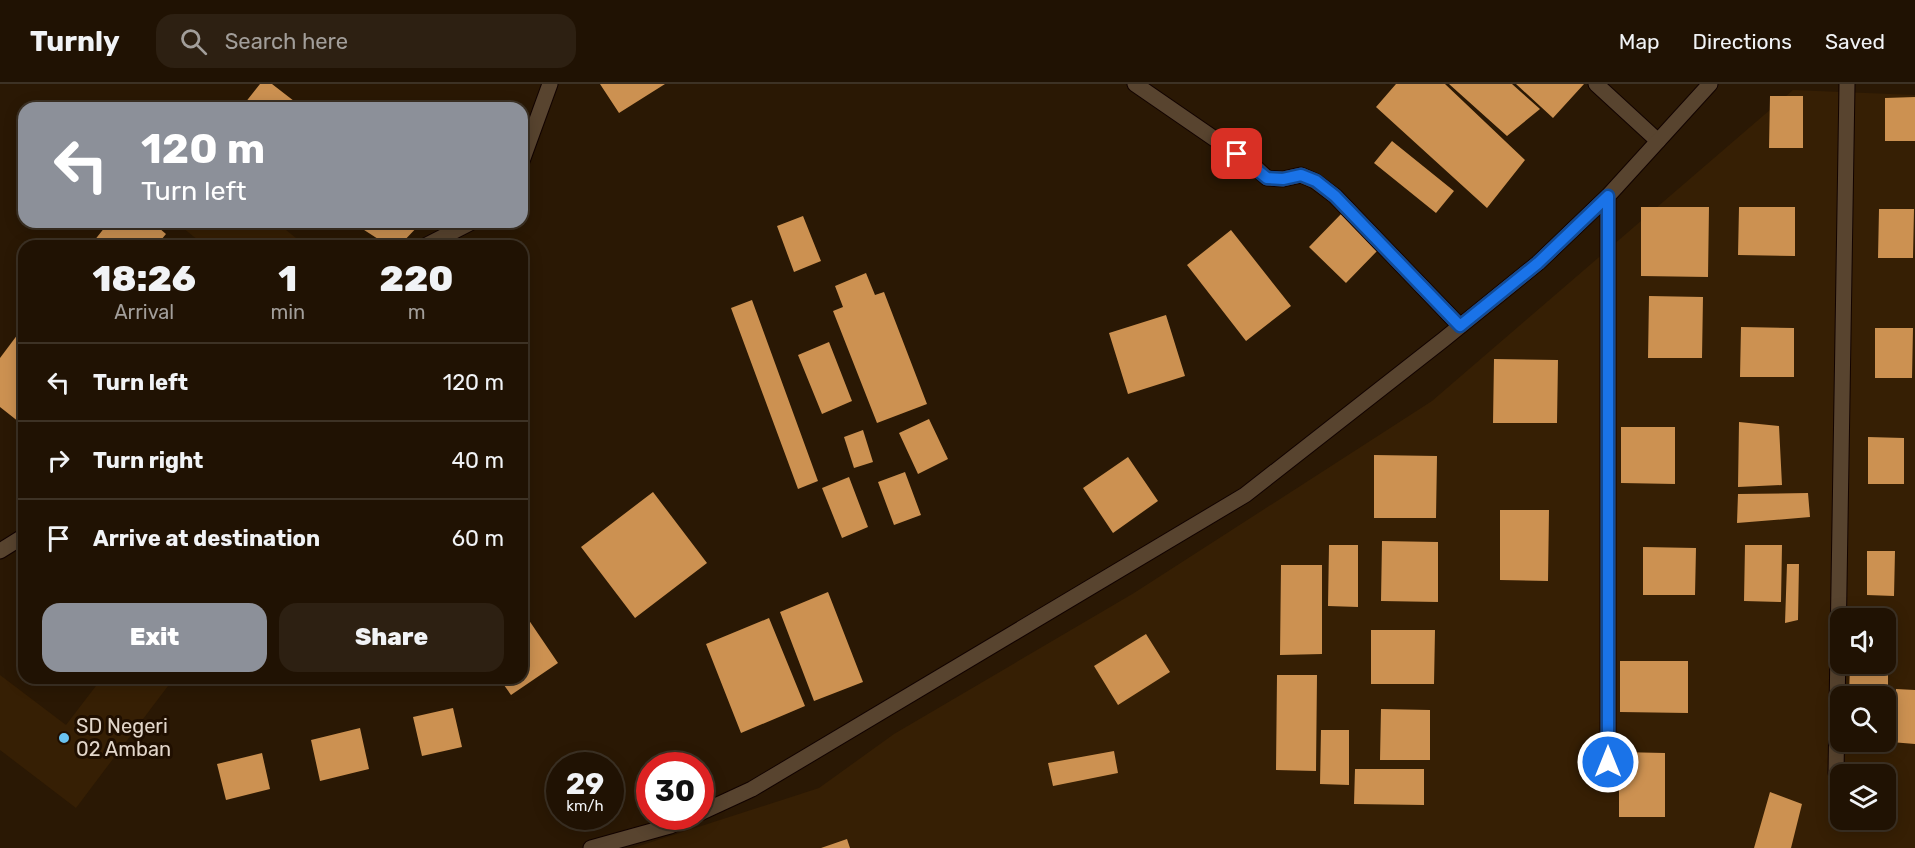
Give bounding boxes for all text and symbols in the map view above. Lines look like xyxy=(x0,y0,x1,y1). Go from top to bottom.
search box xyxy=(156,14,576,68)
text: Turnly xyxy=(30,25,120,58)
icon: search xyxy=(177,25,210,58)
text: Search here xyxy=(225,28,348,55)
text: Map xyxy=(1619,29,1660,54)
text: Directions xyxy=(1693,29,1792,54)
text: Saved xyxy=(1825,29,1885,54)
text: 120 m xyxy=(141,124,265,174)
icon: left xyxy=(42,126,120,204)
pin xyxy=(1211,128,1262,179)
icon: arrive xyxy=(1220,137,1253,170)
text: Turn left xyxy=(141,175,246,207)
text: 18:26 xyxy=(92,257,196,300)
text: 1 xyxy=(278,257,297,300)
text: 220 xyxy=(380,257,454,300)
text: Arrival xyxy=(114,300,174,324)
text: min xyxy=(270,300,305,324)
text: m xyxy=(408,300,425,324)
icon: left xyxy=(42,366,75,399)
text: Turn left xyxy=(93,369,188,396)
text: 120 m xyxy=(443,369,504,396)
icon: right xyxy=(42,444,75,477)
text: Turn right xyxy=(93,447,203,474)
text: 40 m xyxy=(451,447,504,474)
icon: arrive xyxy=(42,522,75,555)
text: Arrive at destination xyxy=(93,525,320,552)
text: 60 m xyxy=(452,525,504,552)
button: Exit xyxy=(42,603,267,672)
button: Share xyxy=(279,603,504,672)
map controls xyxy=(1830,608,1896,830)
button: sound xyxy=(1830,608,1896,674)
button: search xyxy=(1830,686,1896,752)
place label: SD Negeri 02 Amban xyxy=(76,714,171,761)
position arrow xyxy=(1576,730,1640,794)
marker: SD Negeri 02 Amban xyxy=(57,731,71,745)
speed limit sign: 30 xyxy=(636,752,714,830)
button: layers xyxy=(1830,764,1896,830)
text: 29 xyxy=(566,766,604,802)
text: km/h xyxy=(566,797,604,815)

